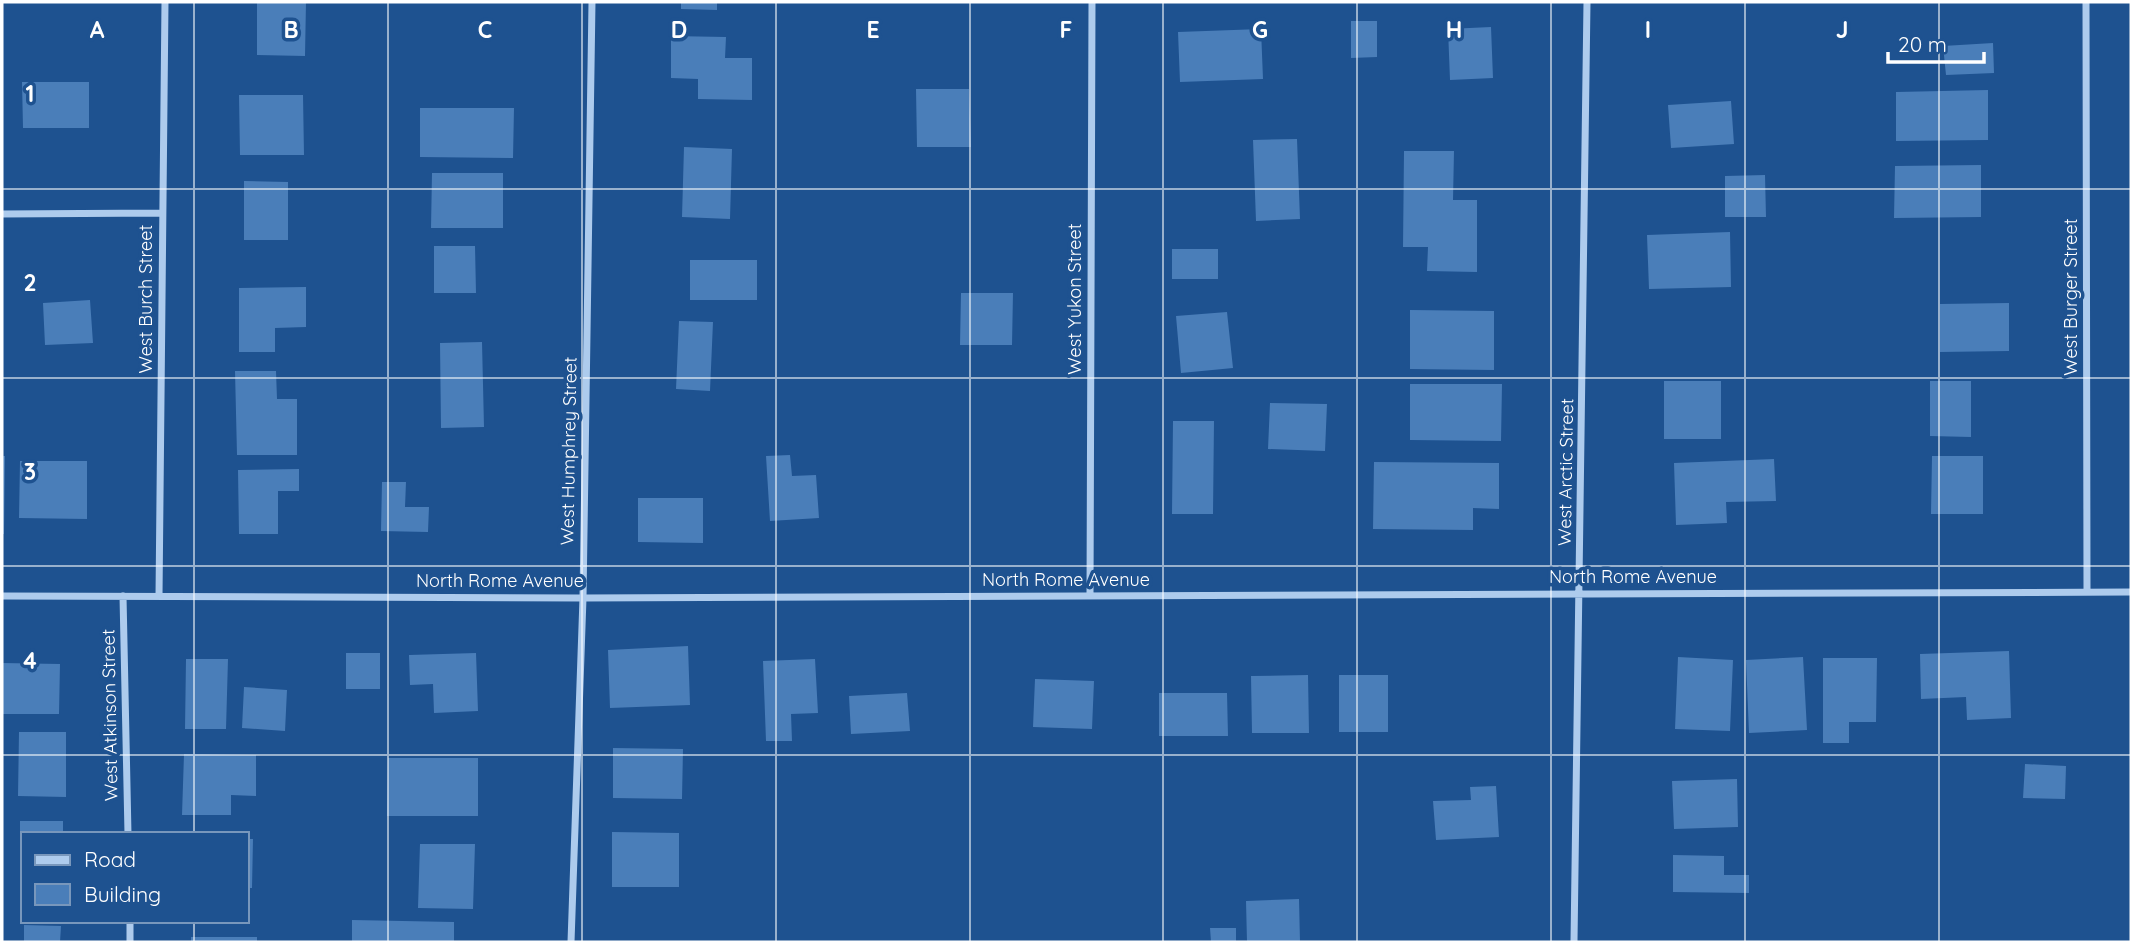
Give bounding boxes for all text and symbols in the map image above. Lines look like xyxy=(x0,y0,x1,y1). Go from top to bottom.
text: A xyxy=(90,15,105,44)
text: B xyxy=(283,15,299,44)
text: C xyxy=(478,15,492,44)
text: D xyxy=(671,15,687,44)
text: E xyxy=(866,15,880,44)
text: F xyxy=(1060,15,1072,44)
text: G xyxy=(1252,15,1268,44)
text: H xyxy=(1446,15,1462,44)
text: I xyxy=(1645,15,1651,44)
text: J xyxy=(1836,15,1848,44)
scale bar xyxy=(1888,21,1984,65)
text: 20 m xyxy=(1898,31,1947,57)
text: 1 xyxy=(26,79,34,108)
street label: West Burger Street xyxy=(2059,218,2082,376)
street label: West Yukon Street xyxy=(1063,223,1086,375)
street label: West Burch Street xyxy=(134,225,157,373)
text: 2 xyxy=(23,268,37,297)
street label: West Humphrey Street xyxy=(555,357,582,545)
street label: West Arctic Street xyxy=(1553,398,1578,546)
text: 3 xyxy=(24,457,36,486)
street label: North Rome Avenue xyxy=(1549,565,1717,588)
street label: North Rome Avenue xyxy=(982,568,1150,591)
street label: North Rome Avenue xyxy=(416,569,584,592)
street label: West Atkinson Street xyxy=(96,629,123,801)
text: 4 xyxy=(23,646,37,675)
legend xyxy=(21,832,248,923)
text: Road xyxy=(84,846,136,872)
text: Building xyxy=(84,881,161,907)

